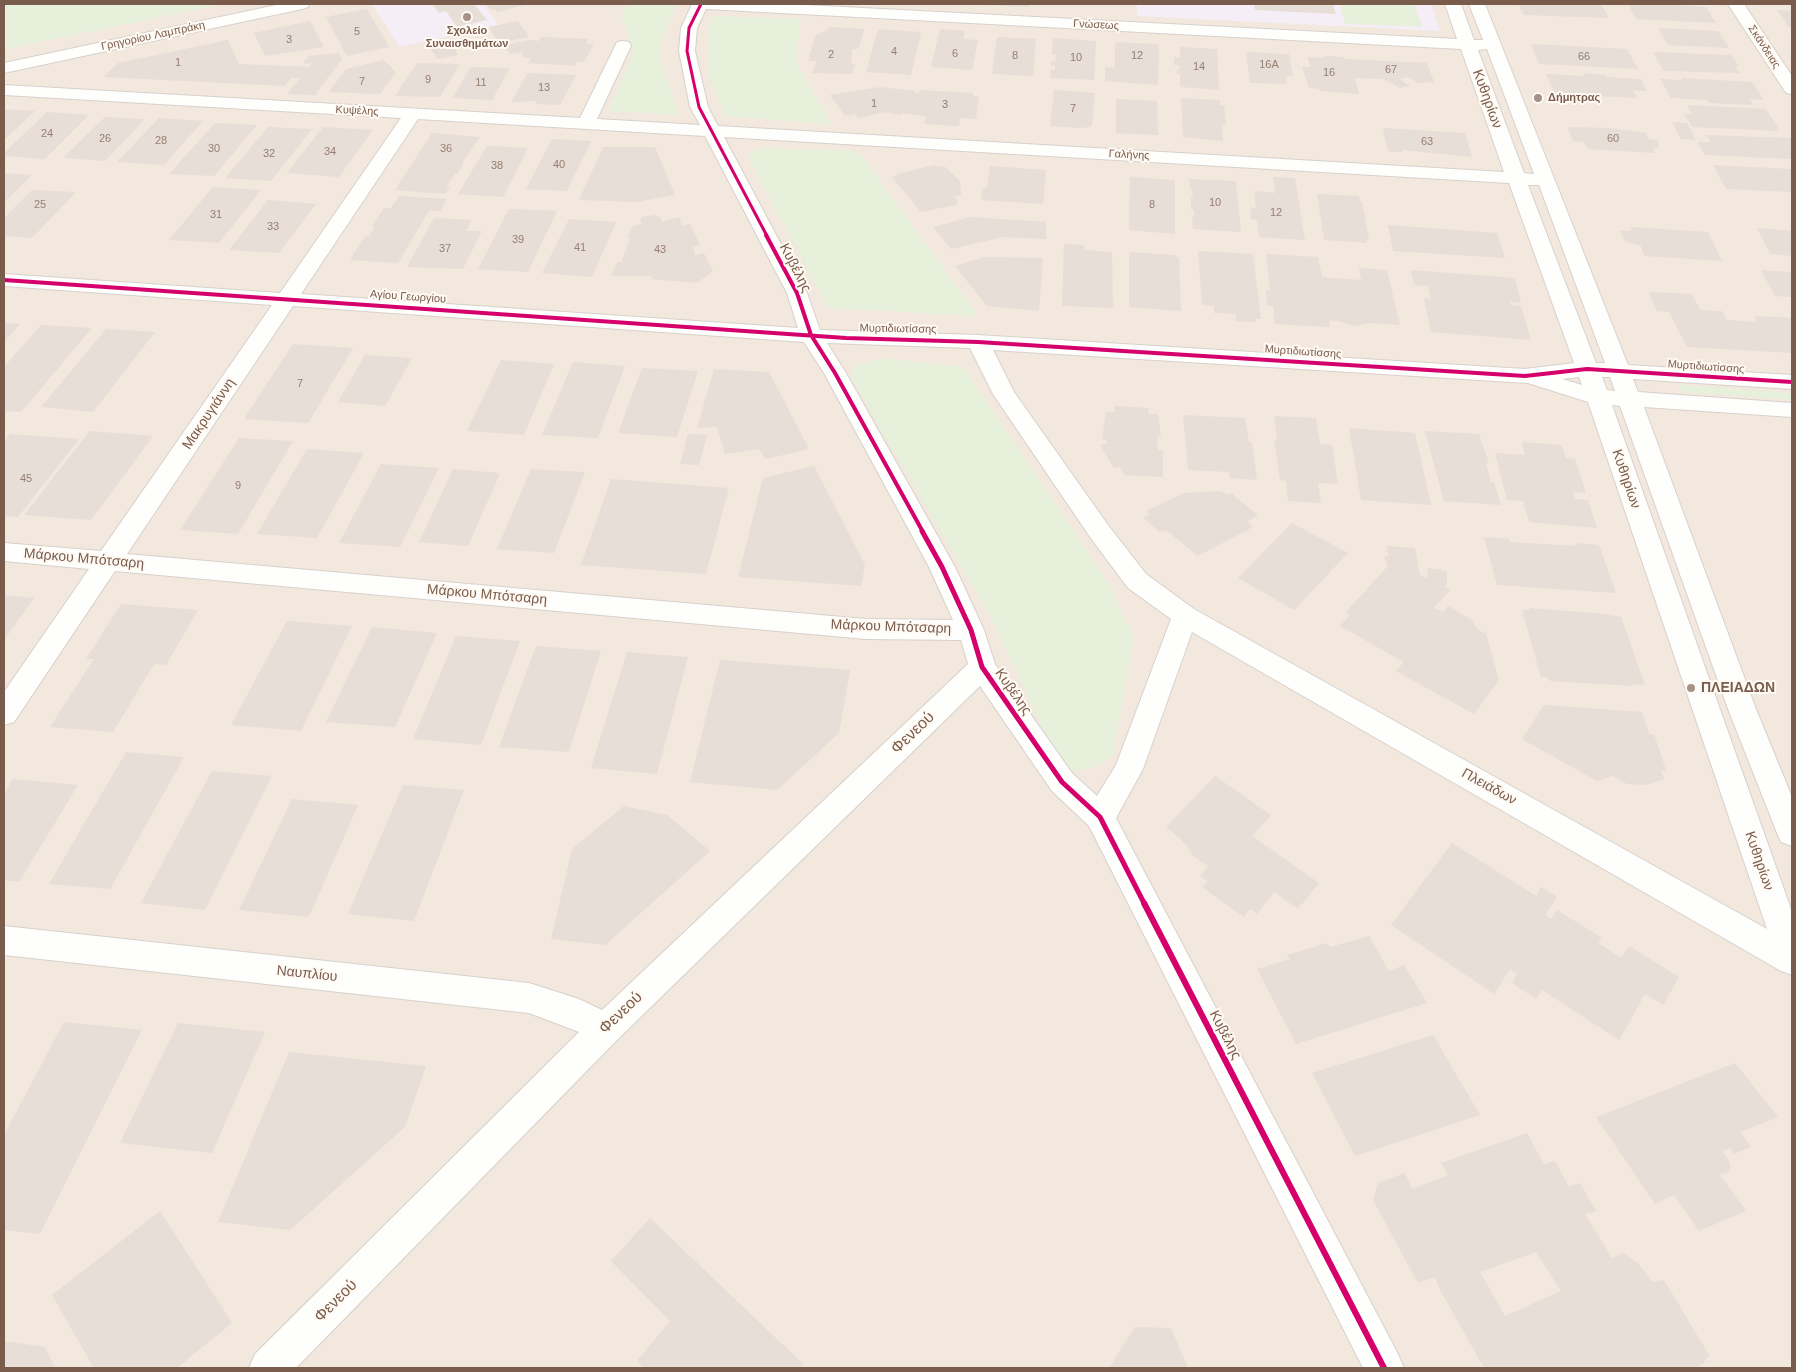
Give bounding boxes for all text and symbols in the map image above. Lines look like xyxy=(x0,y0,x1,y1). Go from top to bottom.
marker: Σχολείο Συναισθημάτων xyxy=(461,11,473,23)
street label: Γνώσεως xyxy=(1073,17,1119,33)
street label: Γρηγορίου Λαμπράκη xyxy=(100,19,206,53)
street label: Σκάνδειας xyxy=(1745,23,1783,71)
place label: Σχολείο Συναισθημάτων xyxy=(426,24,508,50)
house number: 5 xyxy=(354,25,360,39)
house number: 3 xyxy=(286,33,292,47)
house number: 4 xyxy=(891,45,897,59)
house number: 6 xyxy=(952,47,958,61)
house number: 2 xyxy=(828,48,834,62)
house number: 8 xyxy=(1012,49,1018,63)
house number: 12 xyxy=(1131,49,1143,63)
house number: 66 xyxy=(1578,50,1590,64)
house number: 10 xyxy=(1070,51,1082,65)
house number: 1 xyxy=(175,56,181,70)
house number: 16Α xyxy=(1259,58,1279,72)
house number: 14 xyxy=(1193,60,1205,74)
house number: 67 xyxy=(1385,63,1397,77)
house number: 16 xyxy=(1323,66,1335,80)
street label: Κυθηρίων xyxy=(1469,67,1505,131)
house number: 9 xyxy=(425,73,431,87)
house number: 7 xyxy=(359,75,365,89)
house number: 11 xyxy=(475,76,487,90)
house number: 13 xyxy=(538,81,550,95)
place label: Δήμητρας xyxy=(1548,91,1600,105)
marker: Δήμητρας xyxy=(1532,92,1544,104)
house number: 1 xyxy=(871,97,877,111)
house number: 3 xyxy=(942,98,948,112)
house number: 7 xyxy=(1070,102,1076,116)
street label: Κυψέλης xyxy=(335,103,379,119)
house number: 24 xyxy=(41,127,53,141)
house number: 26 xyxy=(99,132,111,146)
house number: 60 xyxy=(1607,132,1619,146)
house number: 28 xyxy=(155,134,167,148)
house number: 63 xyxy=(1421,135,1433,149)
house number: 30 xyxy=(208,142,220,156)
house number: 36 xyxy=(440,142,452,156)
house number: 34 xyxy=(324,145,336,159)
house number: 32 xyxy=(263,147,275,161)
street label: Γαλήνης xyxy=(1108,147,1150,163)
house number: 40 xyxy=(553,158,565,172)
house number: 38 xyxy=(491,159,503,173)
house number: 10 xyxy=(1209,196,1221,210)
house number: 25 xyxy=(34,198,46,212)
house number: 8 xyxy=(1149,198,1155,212)
house number: 12 xyxy=(1270,206,1282,220)
house number: 31 xyxy=(210,208,222,222)
house number: 33 xyxy=(267,220,279,234)
house number: 39 xyxy=(512,233,524,247)
house number: 41 xyxy=(574,241,586,255)
street label: Κυβέλης xyxy=(776,241,814,295)
house number: 37 xyxy=(439,242,451,256)
house number: 43 xyxy=(654,243,666,257)
street label: Αγίου Γεωργίου xyxy=(370,288,446,306)
street label: Μυρτιδιωτίσσης xyxy=(859,322,937,336)
street label: Μυρτιδιωτίσσης xyxy=(1264,343,1342,361)
street label: Μυρτιδιωτίσσης xyxy=(1667,358,1745,376)
street label: Μακρυγιάννη xyxy=(179,375,239,453)
house number: 7 xyxy=(297,377,303,391)
street label: Κυθηρίων xyxy=(1608,447,1644,511)
house number: 45 xyxy=(20,472,32,486)
house number: 9 xyxy=(235,479,241,493)
street label: Μάρκου Μπότσαρη xyxy=(23,545,145,573)
street label: Μάρκου Μπότσαρη xyxy=(426,581,548,609)
street label: Μάρκου Μπότσαρη xyxy=(830,617,952,637)
street label: Κυβέλης xyxy=(991,666,1035,718)
place label: ΠΛΕΙΑΔΩΝ xyxy=(1701,680,1775,696)
marker: ΠΛΕΙΑΔΩΝ xyxy=(1685,682,1697,694)
street label: Φενεού xyxy=(887,708,939,758)
street label: Πλειάδων xyxy=(1459,765,1519,809)
street label: Κυθηρίων xyxy=(1741,829,1777,893)
street label: Ναυπλίου xyxy=(276,962,338,986)
street label: Φενεού xyxy=(595,988,647,1038)
street label: Κυβέλης xyxy=(1206,1008,1244,1062)
street label: Φενεού xyxy=(311,1276,361,1326)

